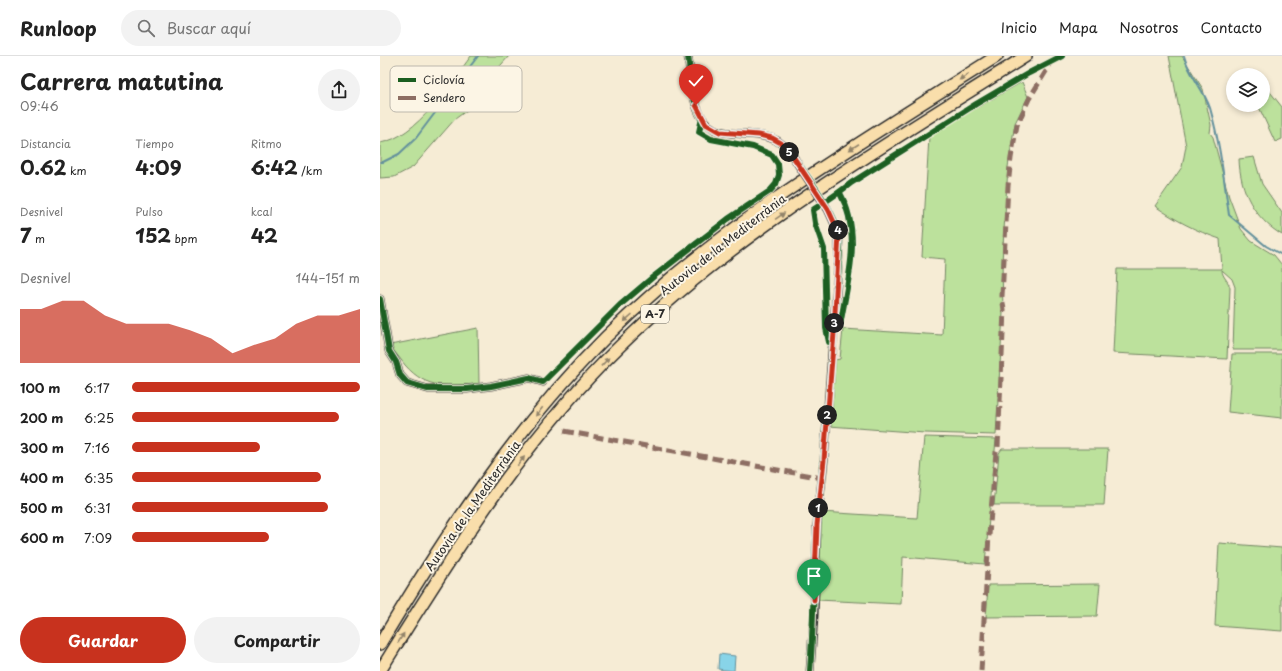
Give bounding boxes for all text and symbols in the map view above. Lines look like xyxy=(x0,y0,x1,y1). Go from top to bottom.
search box xyxy=(121,10,401,46)
text: Runloop xyxy=(20,14,97,42)
text: Buscar aquí xyxy=(167,16,251,39)
icon: search xyxy=(135,17,157,39)
text: Inicio xyxy=(1001,17,1037,38)
text: Mapa xyxy=(1059,17,1097,38)
text: Nosotros xyxy=(1119,17,1179,38)
text: Contacto xyxy=(1201,17,1262,38)
text: Carrera matutina xyxy=(20,64,223,97)
pin xyxy=(679,64,713,105)
legend xyxy=(390,66,522,112)
map controls xyxy=(1226,68,1270,112)
button: layers xyxy=(1226,68,1270,112)
button: share xyxy=(318,69,360,111)
icon: check xyxy=(685,70,707,92)
text: Ciclovía xyxy=(423,71,465,88)
one-way arrow xyxy=(959,73,969,81)
text: Sendero xyxy=(423,89,465,106)
text: 09:46 xyxy=(20,96,59,115)
text: Distancia xyxy=(20,135,71,152)
text: Tiempo xyxy=(135,135,174,152)
text: Ritmo xyxy=(251,135,282,152)
pin: 5 xyxy=(779,142,799,162)
text: 5 xyxy=(785,143,793,160)
one-way arrow xyxy=(849,143,859,151)
text: 0.62 xyxy=(20,152,66,182)
text: 4:09 xyxy=(135,152,182,182)
text: 6:42 xyxy=(251,152,298,182)
text: km xyxy=(66,162,87,179)
text: /km xyxy=(298,162,322,179)
street label: Autovia de la Mediterrània xyxy=(655,189,790,299)
text: Desnivel xyxy=(20,203,63,220)
text: Pulso xyxy=(135,203,163,220)
text: kcal xyxy=(251,203,273,220)
one-way arrow xyxy=(774,212,785,220)
text: 7 xyxy=(20,220,31,250)
text: 152 xyxy=(135,220,171,250)
text: 42 xyxy=(251,220,278,250)
pin: 4 xyxy=(828,220,848,240)
text: 4 xyxy=(834,221,842,238)
text: m xyxy=(31,230,45,247)
text: bpm xyxy=(171,230,197,247)
text: Desnivel xyxy=(20,268,71,287)
text: 144–151 m xyxy=(295,268,360,287)
road number: A-7 xyxy=(641,305,669,323)
one-way arrow xyxy=(622,313,633,322)
pin: 3 xyxy=(824,313,844,333)
text: 3 xyxy=(830,314,838,331)
one-way arrow xyxy=(600,357,609,367)
text: 100 m xyxy=(20,378,61,397)
text: 6:17 xyxy=(84,378,110,397)
pin: 2 xyxy=(817,405,837,425)
text: 2 xyxy=(823,406,831,423)
one-way arrow xyxy=(534,407,543,418)
text: 200 m xyxy=(20,408,64,427)
text: 6:25 xyxy=(84,408,114,427)
street label: Autovia de la Mediterrània xyxy=(420,436,525,574)
text: 300 m xyxy=(20,438,64,457)
text: 7:16 xyxy=(84,438,110,457)
one-way arrow xyxy=(516,455,525,466)
text: 400 m xyxy=(20,468,64,487)
text: 6:35 xyxy=(84,468,113,487)
text: 500 m xyxy=(20,498,63,517)
text: 6:31 xyxy=(84,498,110,517)
pin: 1 xyxy=(808,498,828,518)
text: 1 xyxy=(815,499,821,516)
text: 600 m xyxy=(20,528,64,547)
text: 7:09 xyxy=(84,528,112,547)
pin xyxy=(797,559,831,600)
icon: arrive xyxy=(803,565,825,587)
button: Guardar xyxy=(20,617,186,663)
button: Compartir xyxy=(194,617,360,663)
one-way arrow xyxy=(397,632,404,644)

